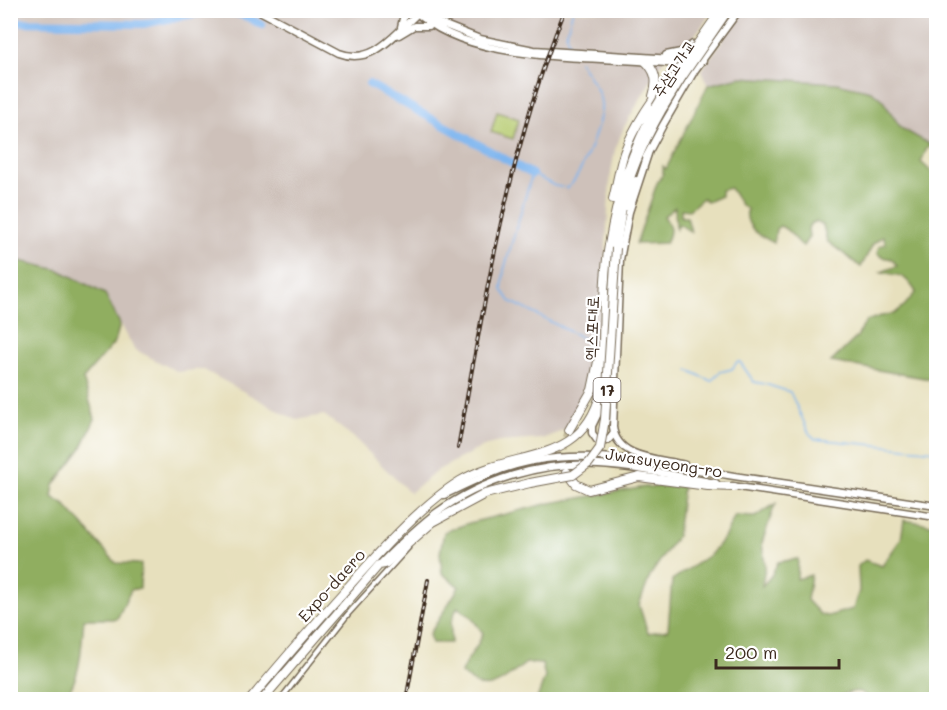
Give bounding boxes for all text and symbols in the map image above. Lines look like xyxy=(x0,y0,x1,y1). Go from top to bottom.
street label: 주삼고가교 xyxy=(647,35,699,101)
street label: 엑스포대로 xyxy=(579,295,603,361)
road number: 17 xyxy=(594,378,620,402)
street label: Jwasuyeong-ro xyxy=(604,442,724,482)
street label: Expo-daero xyxy=(293,544,369,626)
scale bar xyxy=(716,632,839,670)
text: 200 m xyxy=(725,640,777,664)

